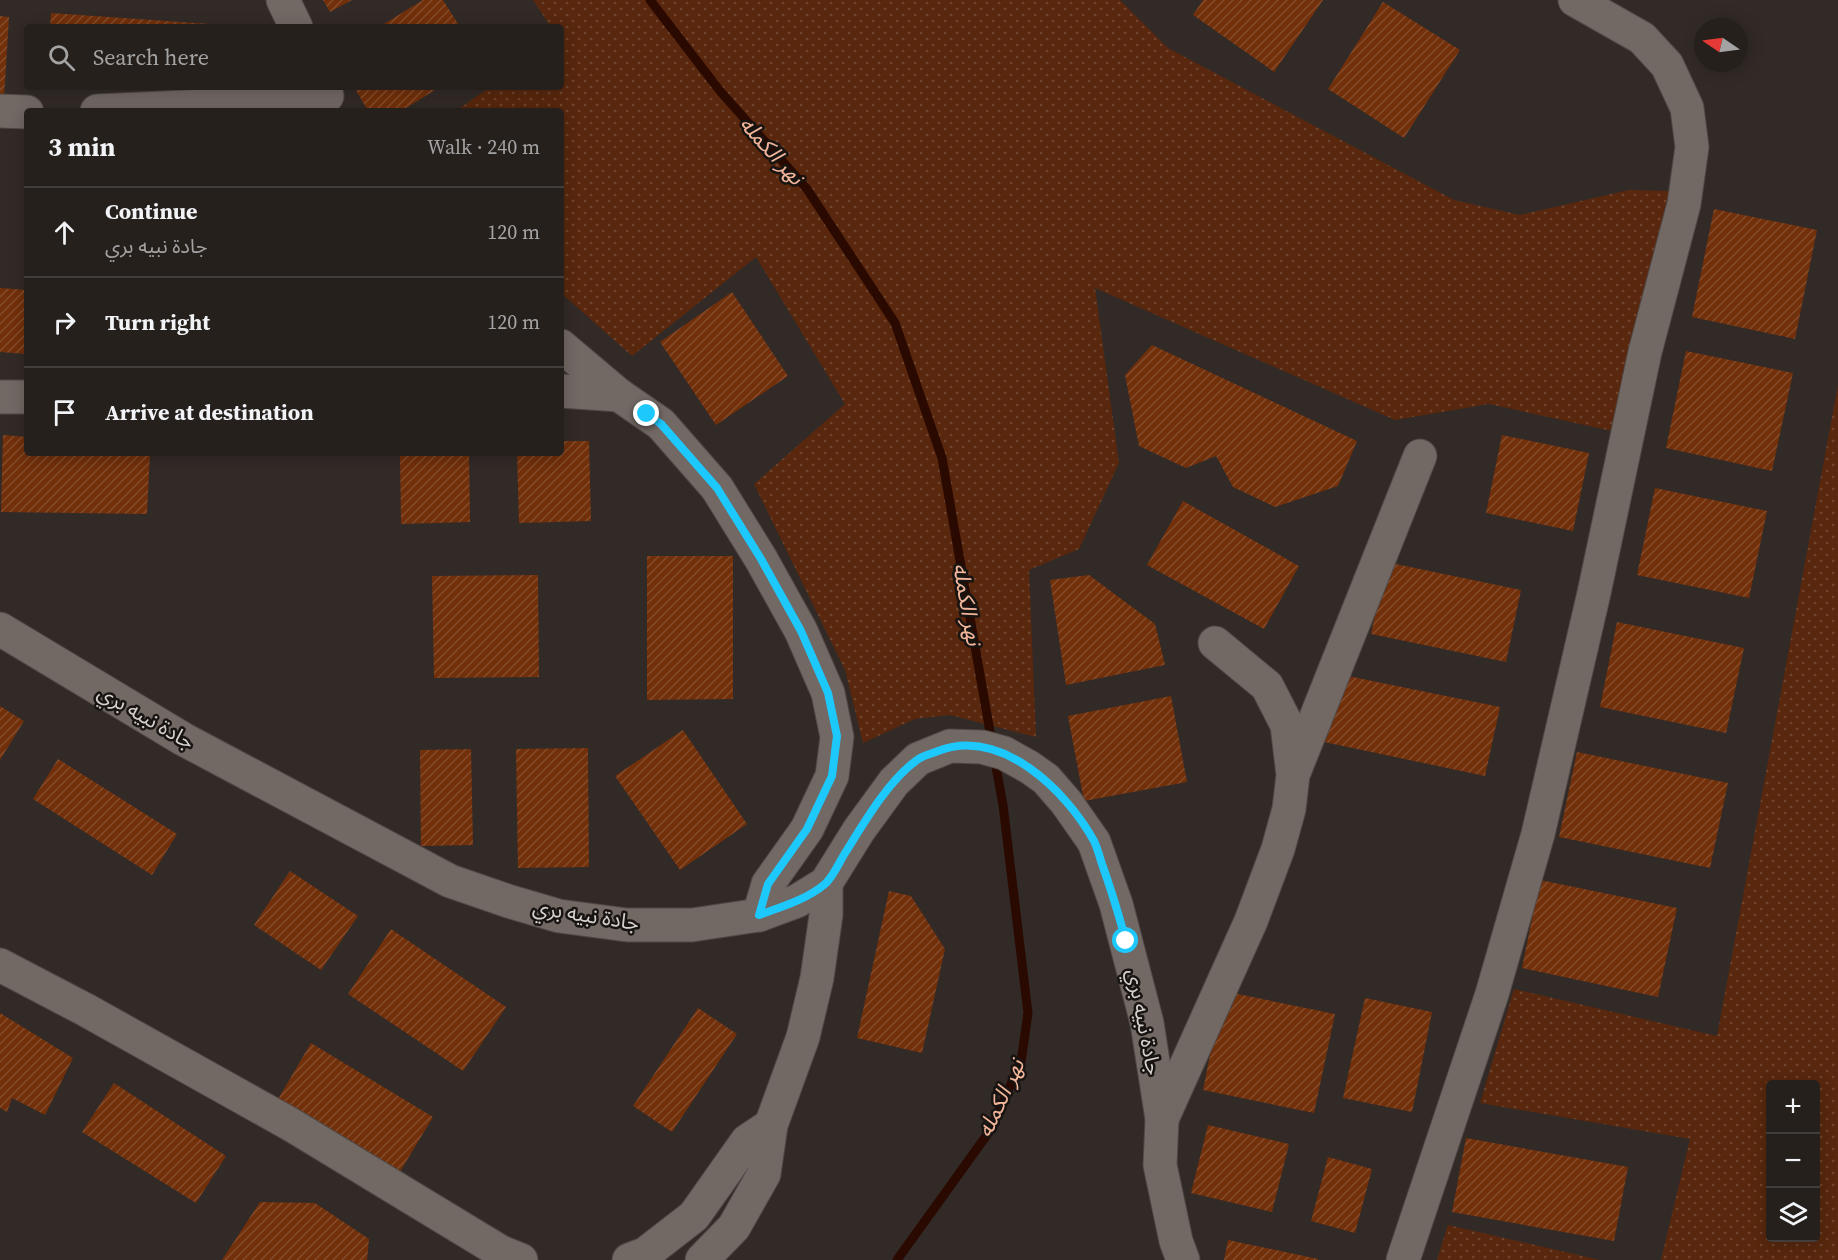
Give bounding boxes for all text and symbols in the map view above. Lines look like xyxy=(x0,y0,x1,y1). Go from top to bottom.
north arrow xyxy=(1694,18,1748,72)
search box xyxy=(24,24,564,90)
icon: search xyxy=(45,41,78,74)
text: Search here xyxy=(93,42,209,72)
water label: نهر الكمله xyxy=(733,109,812,193)
text: 3 min xyxy=(48,129,115,165)
text: Walk · 240 m xyxy=(427,133,540,161)
text: Continue xyxy=(105,196,198,226)
icon: ahead xyxy=(48,216,81,249)
text: 120 m xyxy=(487,218,540,246)
text: جادة نبيه بري xyxy=(105,232,207,260)
icon: right xyxy=(48,306,81,339)
text: Turn right xyxy=(105,307,210,337)
text: 120 m xyxy=(487,308,540,336)
icon: arrive xyxy=(48,396,81,429)
text: Arrive at destination xyxy=(105,397,314,427)
route end xyxy=(633,400,659,426)
water label: نهر الكمله xyxy=(946,560,990,650)
street label: جادة نبيه بري xyxy=(91,677,200,758)
street label: جادة نبيه بري xyxy=(530,892,641,939)
route start xyxy=(1112,927,1138,953)
street label: جادة نبيه بري xyxy=(1118,966,1169,1078)
water label: نهر الكمله xyxy=(969,1052,1032,1142)
map controls xyxy=(1766,1080,1820,1242)
button: + xyxy=(1766,1080,1820,1134)
button: − xyxy=(1766,1134,1820,1188)
button: layers xyxy=(1766,1188,1820,1242)

